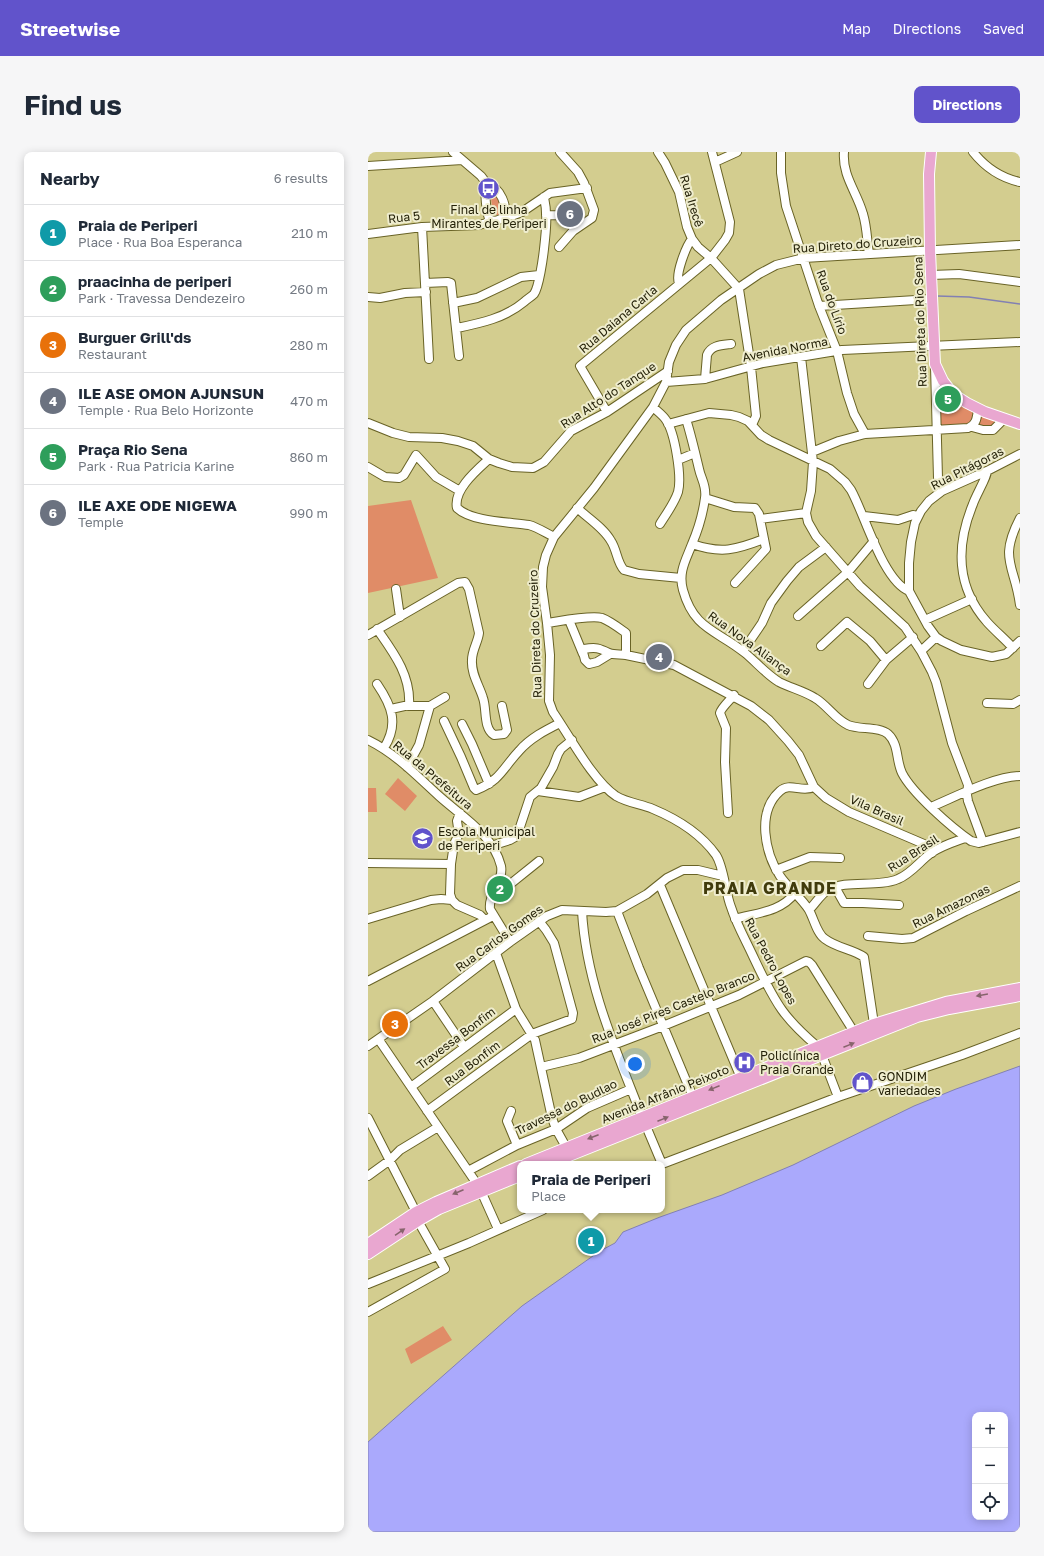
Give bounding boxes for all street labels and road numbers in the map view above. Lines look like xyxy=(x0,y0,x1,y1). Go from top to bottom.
street label: Rua Irecê xyxy=(677,173,707,229)
street label: Rua 5 xyxy=(387,208,421,226)
street label: Rua Direto do Cruzeiro xyxy=(792,232,922,256)
street label: Rua Direta do Rio Sena xyxy=(910,256,930,388)
street label: Rua do Lírio xyxy=(813,268,851,336)
street label: Rua Daiana Carla xyxy=(576,282,660,356)
street label: Avenida Norma xyxy=(741,333,829,365)
street label: Rua Alto do Tanque xyxy=(557,358,659,432)
street label: Rua Pitágoras xyxy=(928,443,1006,493)
street label: Rua Direta do Cruzeiro xyxy=(525,570,545,698)
street label: Rua Nova Aliança xyxy=(705,608,795,678)
street label: Rua da Prefeitura xyxy=(390,737,476,813)
street label: Vila Brasil xyxy=(848,791,907,829)
street label: Rua Brasil xyxy=(885,831,941,875)
street label: Rua Amazonas xyxy=(910,881,992,931)
street label: Rua Carlos Gomes xyxy=(452,901,546,975)
street label: Rua Pedro Lopes xyxy=(742,915,800,1007)
street label: Rua José Pires Castelo Branco xyxy=(589,967,757,1047)
street label: Travessa Bonfim xyxy=(414,1004,498,1072)
street label: Rua Bonfim xyxy=(441,1037,503,1089)
street label: Avenida Afrânio Peixoto xyxy=(599,1062,731,1126)
street label: Travessa do Budlao xyxy=(513,1076,619,1138)

